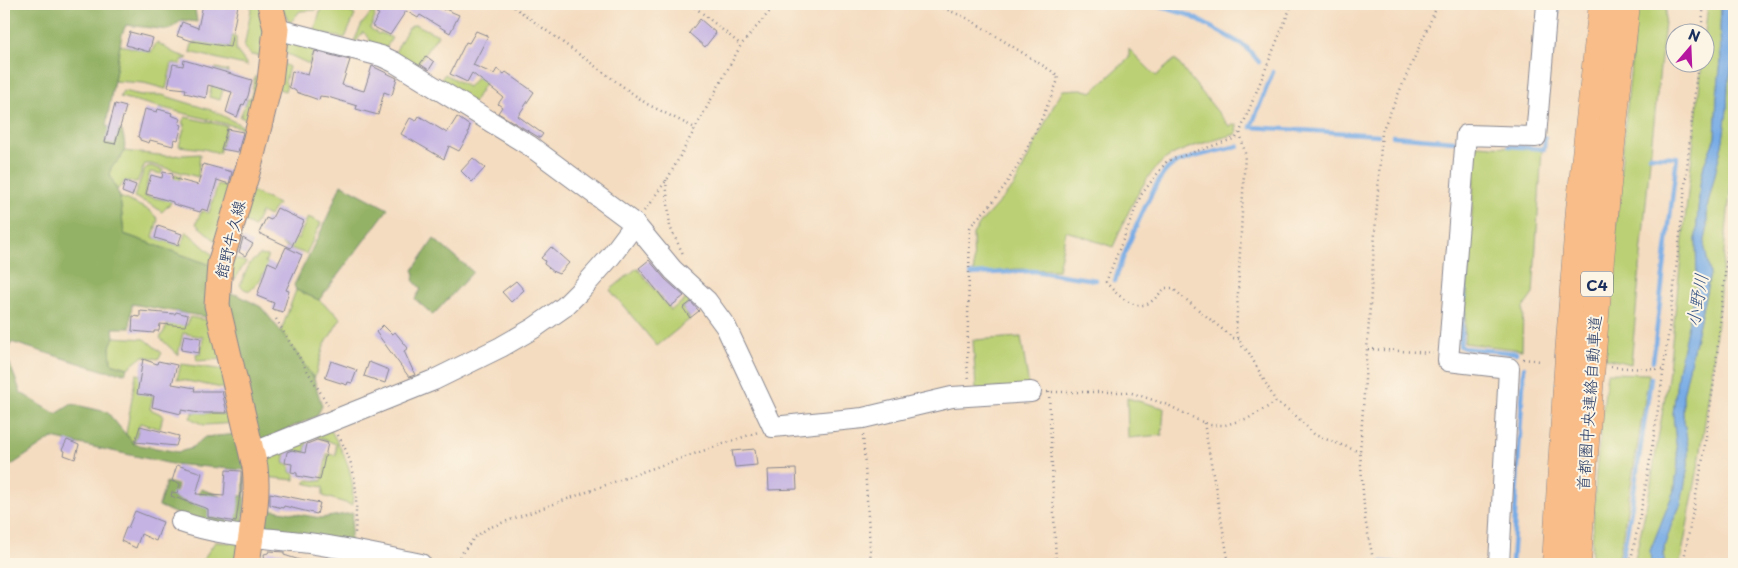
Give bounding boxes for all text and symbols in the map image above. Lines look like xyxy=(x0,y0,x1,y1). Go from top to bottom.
north arrow xyxy=(1666,22,1716,72)
text: N xyxy=(1686,24,1703,47)
street label: 館野牛久線 xyxy=(208,197,250,281)
water label: 小野川 xyxy=(1678,271,1714,329)
road number: C4 xyxy=(1581,272,1613,296)
street label: 首都圏中央連絡自動車道 xyxy=(1570,314,1606,492)

